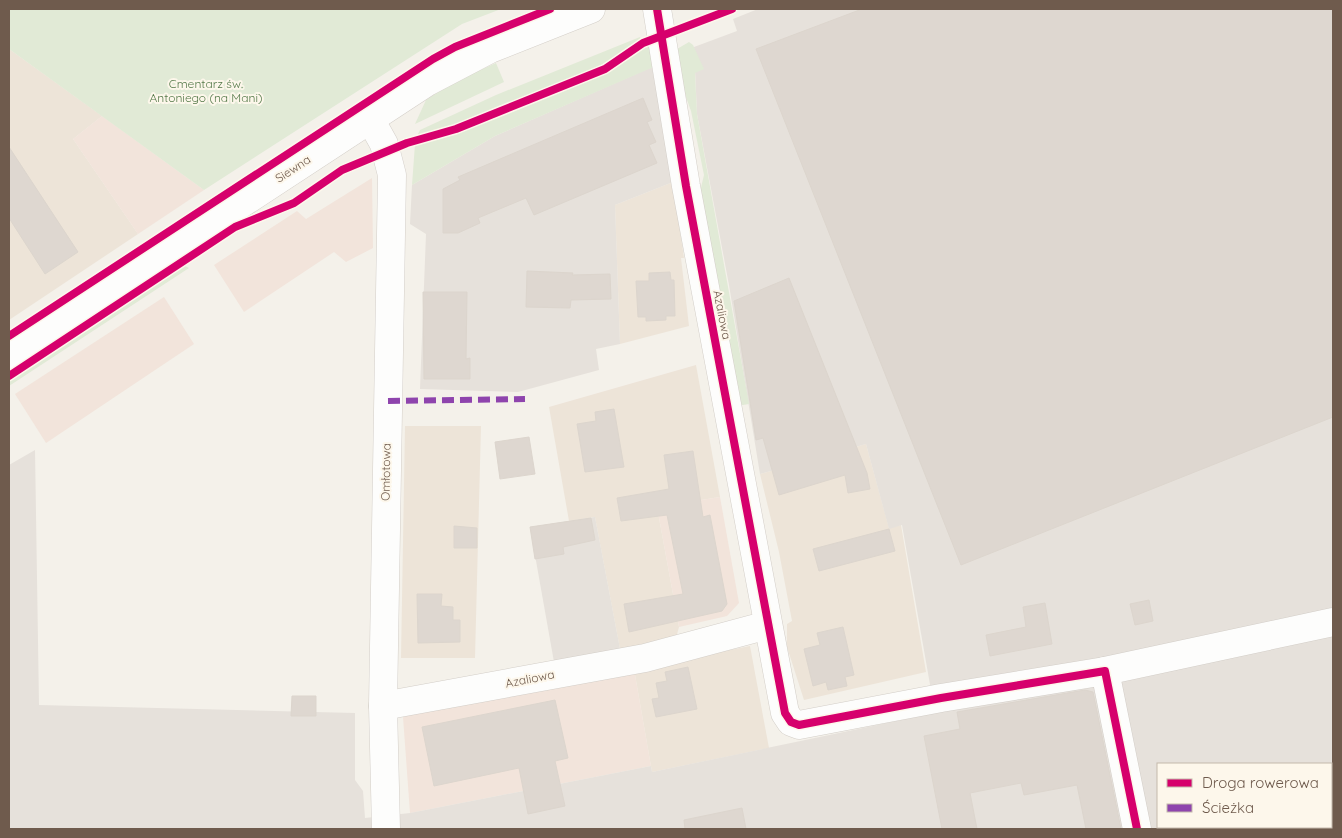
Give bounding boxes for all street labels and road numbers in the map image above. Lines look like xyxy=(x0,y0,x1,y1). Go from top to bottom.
street label: Siewna xyxy=(272,152,313,186)
street label: Azaliowa xyxy=(710,289,735,341)
street label: Omłotowa xyxy=(377,443,394,501)
street label: Azaliowa xyxy=(504,666,556,691)

